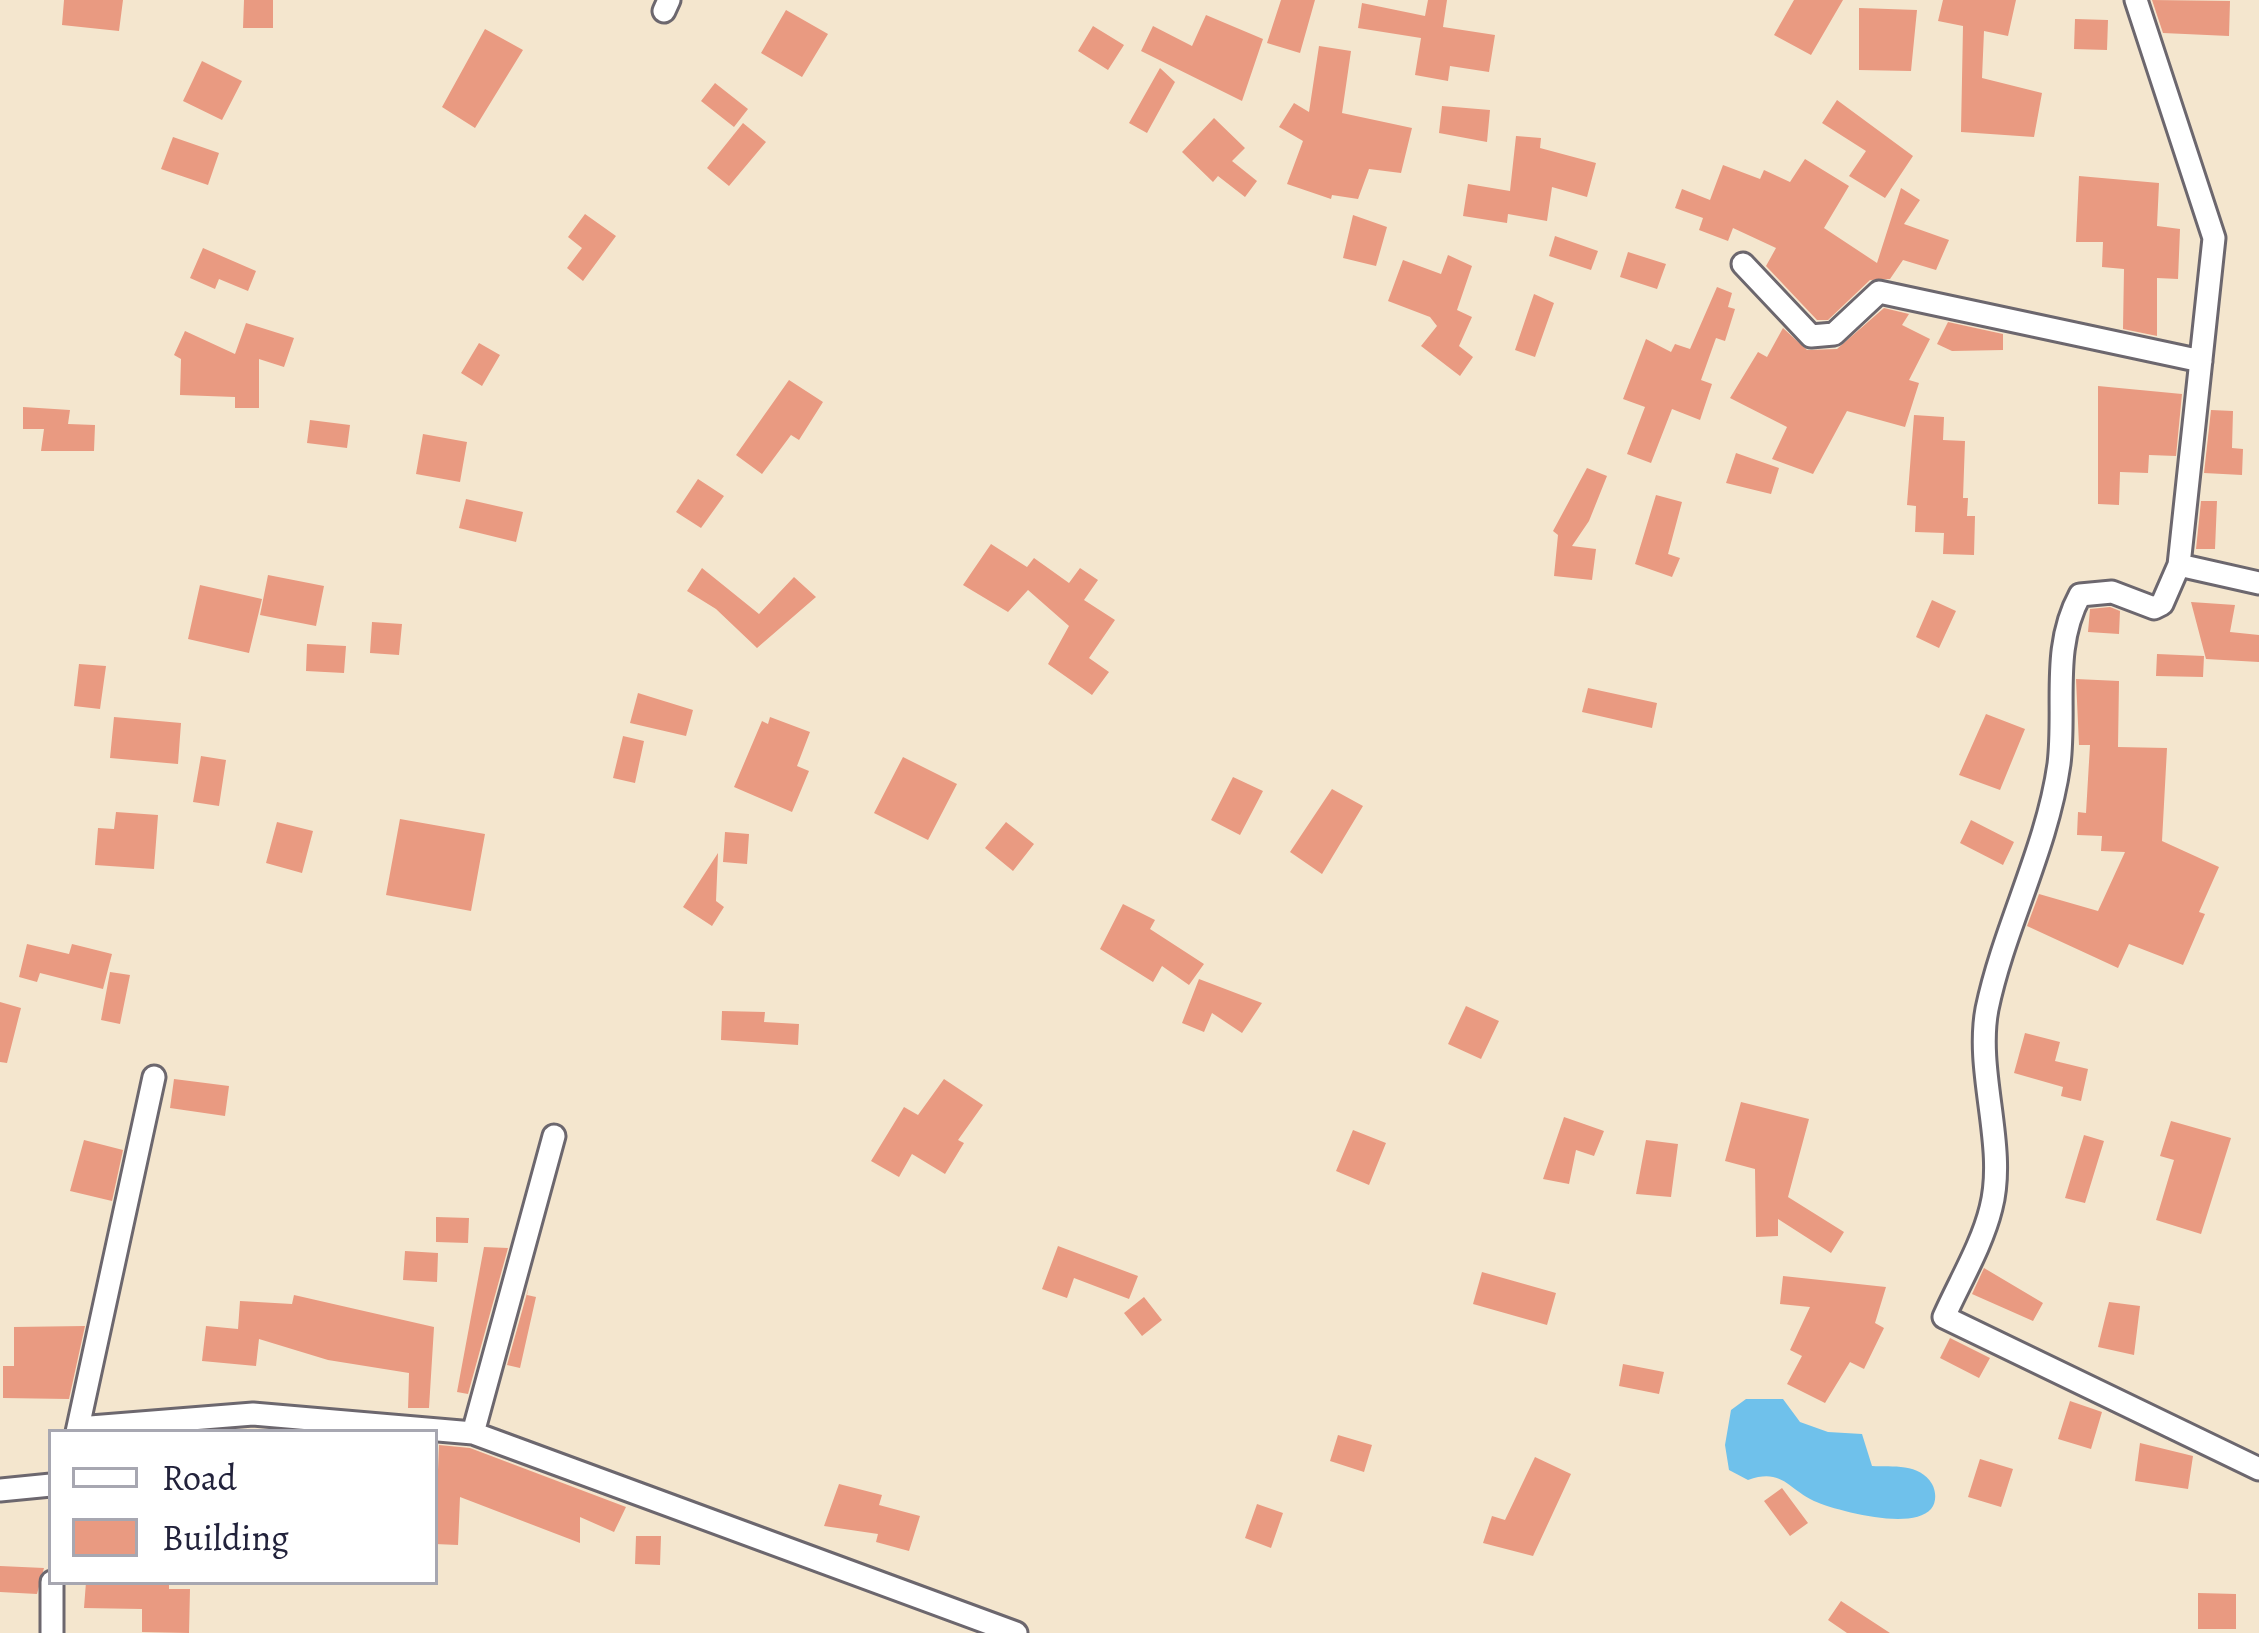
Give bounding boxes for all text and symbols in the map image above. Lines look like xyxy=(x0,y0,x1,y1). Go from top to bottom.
legend xyxy=(48,1429,438,1585)
text: Road xyxy=(162,1453,237,1502)
text: Building xyxy=(162,1513,289,1562)

